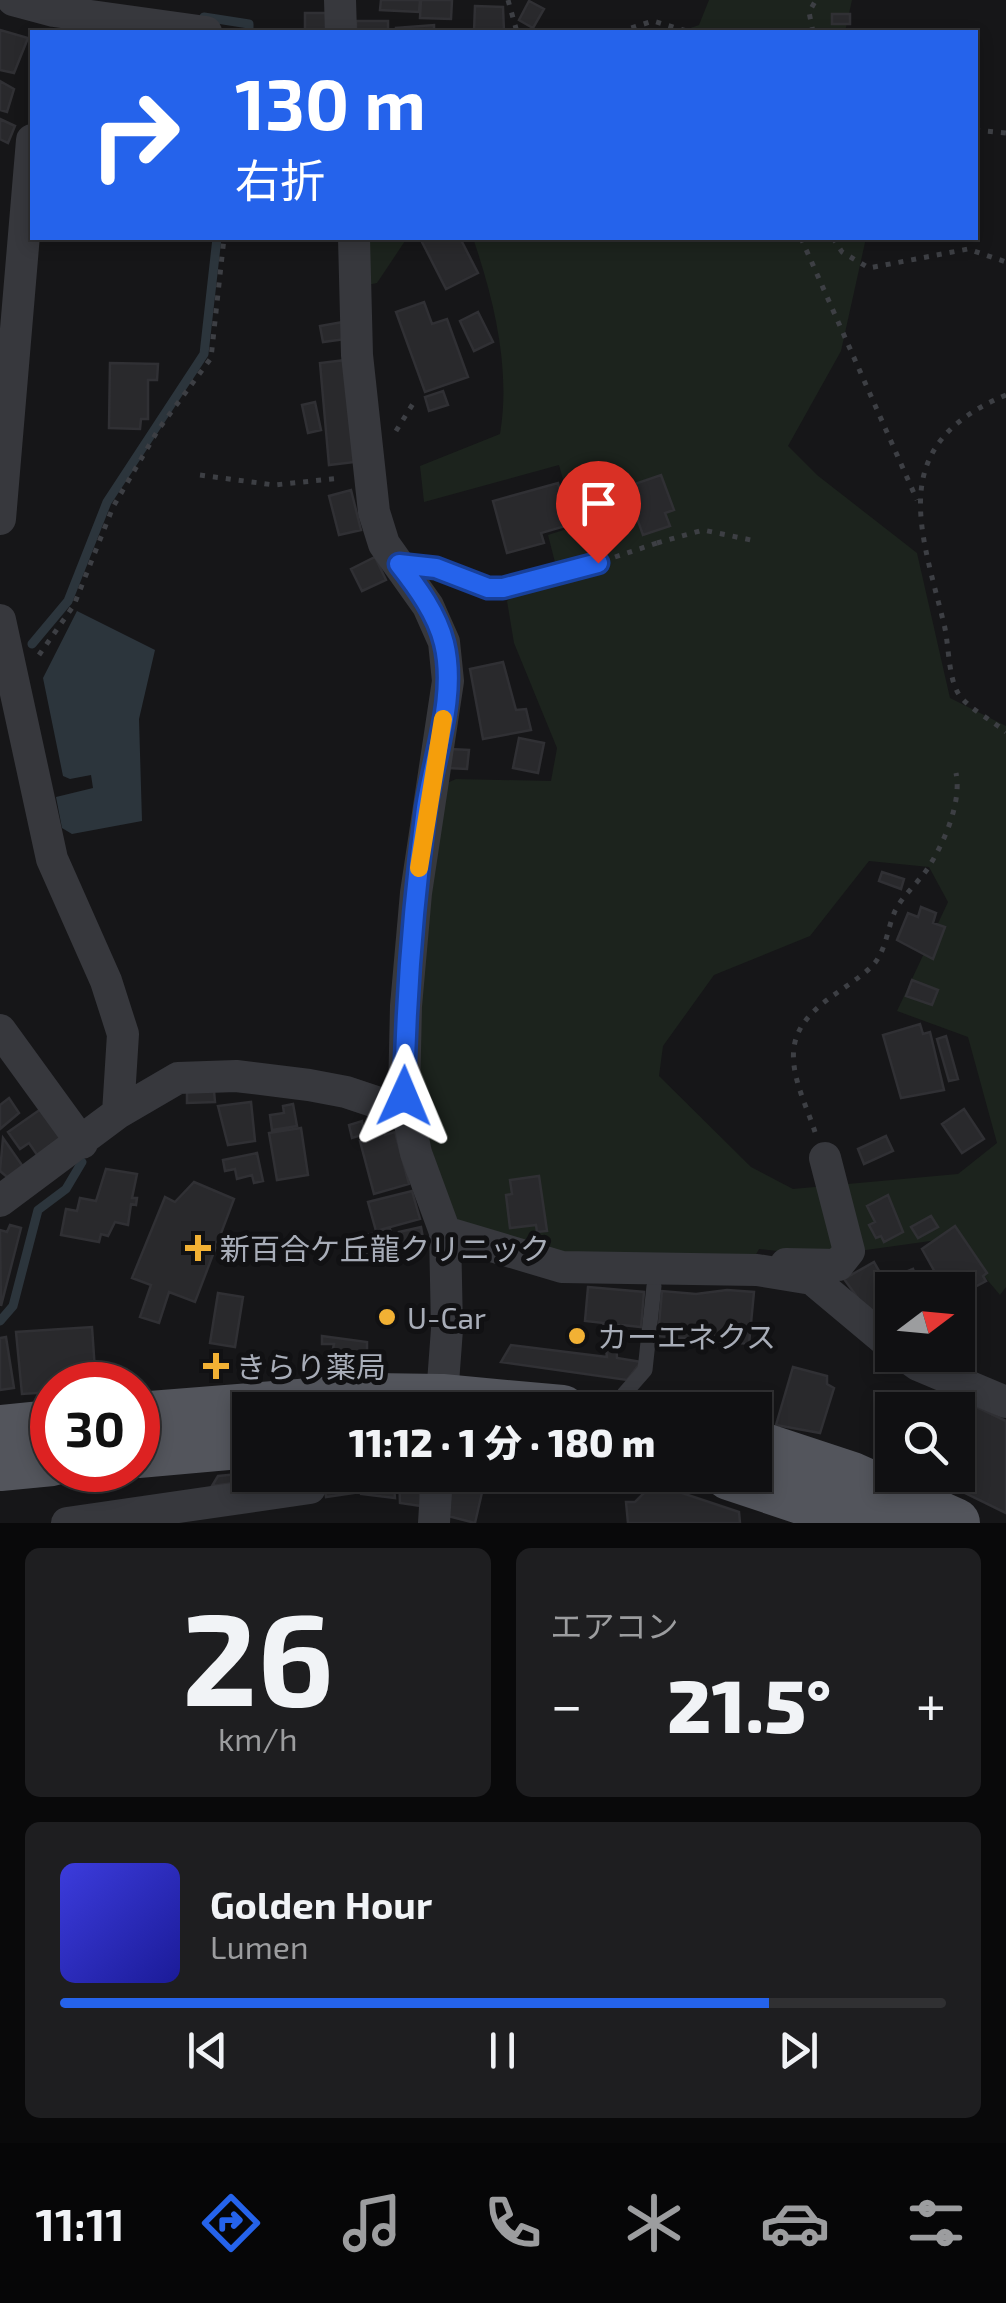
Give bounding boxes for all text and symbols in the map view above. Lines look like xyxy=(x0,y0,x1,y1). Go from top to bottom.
text: 130 m xyxy=(235,60,426,144)
icon: right xyxy=(70,70,200,200)
text: 右折 xyxy=(235,152,325,206)
pin xyxy=(556,461,641,564)
icon: arrive xyxy=(571,476,626,531)
position arrow xyxy=(352,1044,456,1148)
place label: 新百合ケ丘龍クリニック xyxy=(220,1230,550,1266)
marker: 新百合ケ丘龍クリニック xyxy=(185,1235,211,1261)
north arrow xyxy=(875,1272,975,1372)
map controls xyxy=(875,1272,975,1492)
place label: U-Car xyxy=(407,1299,486,1335)
marker: U-Car xyxy=(376,1306,398,1328)
place label: カーエネクス xyxy=(597,1318,776,1354)
marker: カーエネクス xyxy=(566,1325,588,1347)
place label: きらり薬局 xyxy=(236,1348,386,1384)
marker: きらり薬局 xyxy=(205,1355,227,1377)
speed limit sign: 30 xyxy=(30,1362,160,1492)
button: search xyxy=(875,1392,975,1492)
text: 11:12 · 1 分 · 180 m xyxy=(349,1419,655,1465)
text: 26 xyxy=(182,1576,334,1732)
text: エアコン xyxy=(551,1606,679,1644)
text: 21.5° xyxy=(667,1658,831,1748)
text: − xyxy=(551,1670,583,1736)
text: + xyxy=(916,1670,946,1736)
text: km/h xyxy=(218,1719,297,1757)
text: Golden Hour xyxy=(210,1881,432,1927)
text: Lumen xyxy=(210,1927,309,1965)
icon: previous xyxy=(180,2023,235,2078)
icon: pause xyxy=(475,2023,530,2078)
icon: next xyxy=(771,2023,826,2078)
icon: directions xyxy=(196,2188,266,2258)
icon: music xyxy=(337,2188,407,2258)
icon: phone xyxy=(478,2188,548,2258)
icon: climate xyxy=(619,2188,689,2258)
icon: car xyxy=(760,2188,830,2258)
icon: filters xyxy=(901,2188,971,2258)
text: 11:11 xyxy=(35,2196,125,2250)

